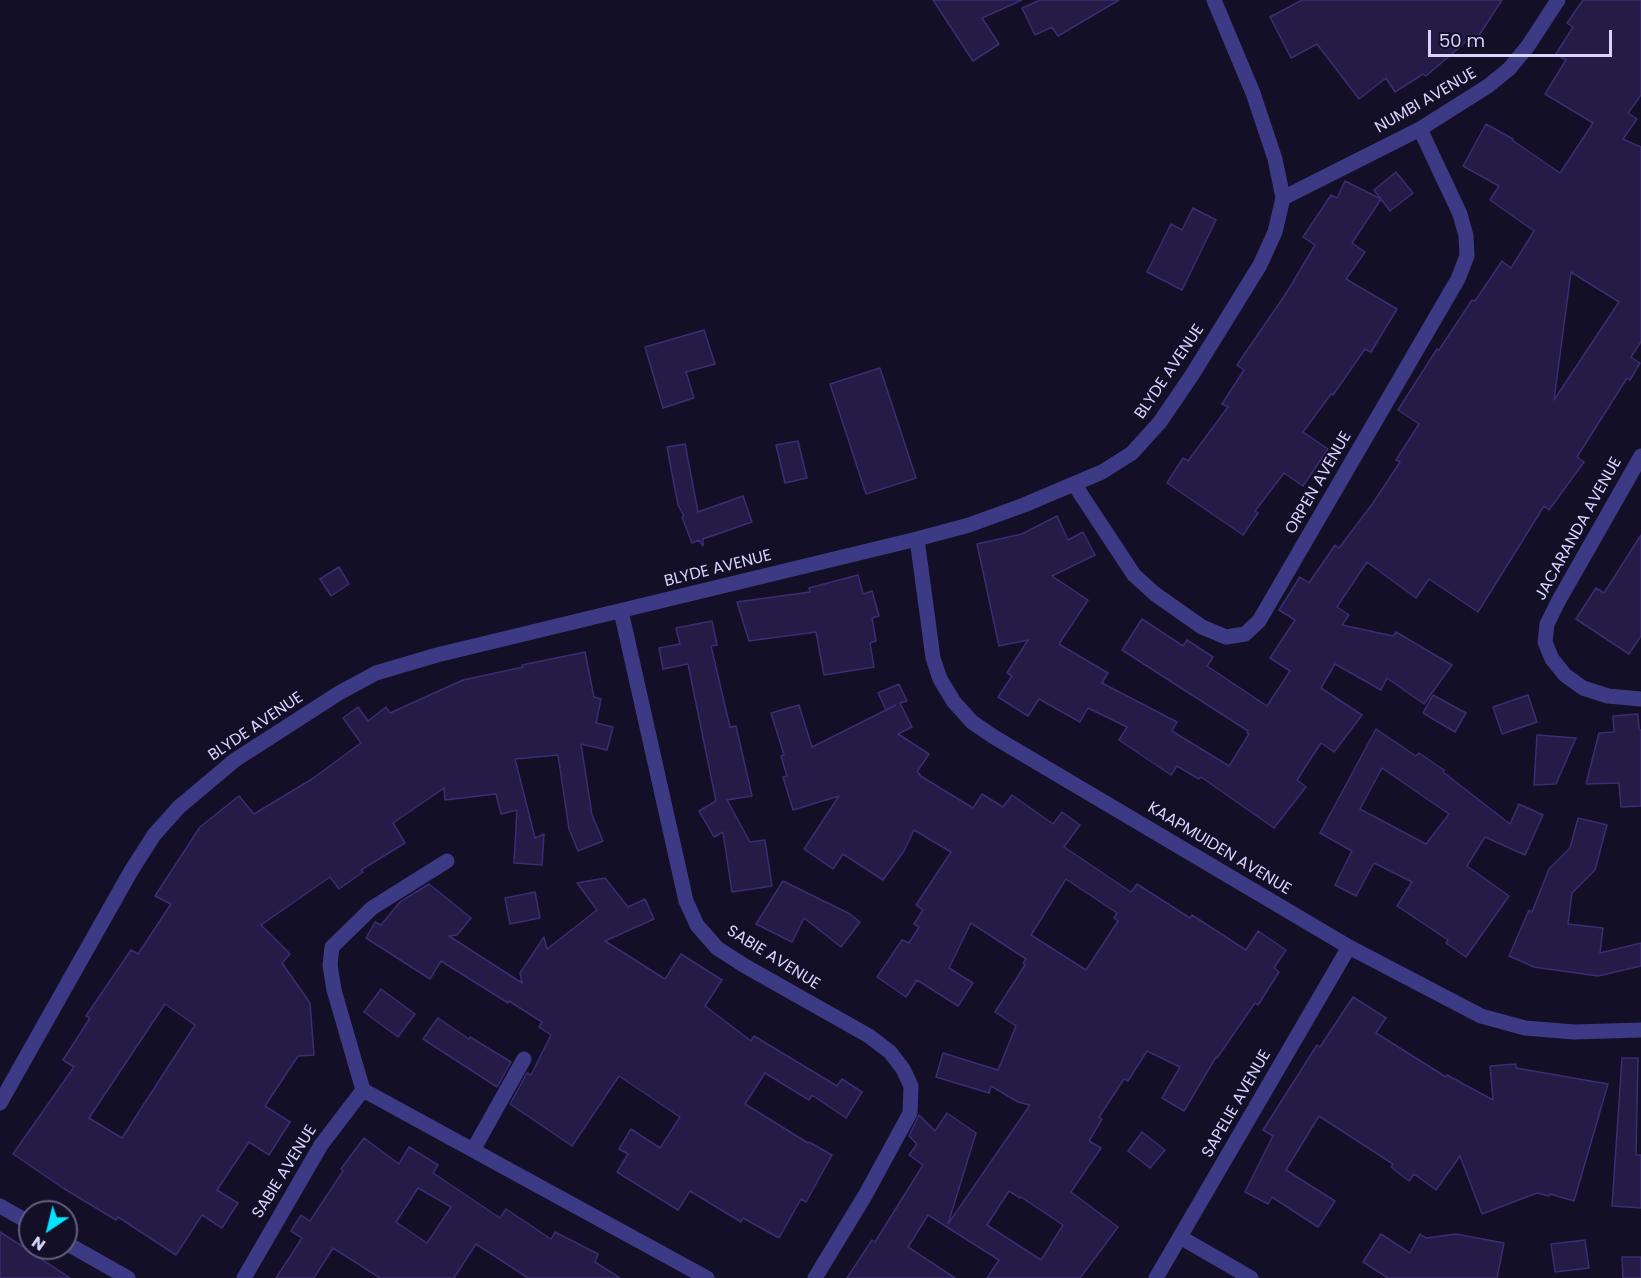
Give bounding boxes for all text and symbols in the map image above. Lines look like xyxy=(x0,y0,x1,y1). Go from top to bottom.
scale bar xyxy=(1431,18,1616,56)
text: 50 m xyxy=(1439,28,1485,53)
street label: NUMBI AVENUE xyxy=(1372,64,1480,138)
street label: BLYDE AVENUE xyxy=(1131,321,1209,423)
street label: ORPEN AVENUE xyxy=(1282,428,1356,538)
street label: JACARANDA AVENUE xyxy=(1532,454,1626,604)
street label: BLYDE AVENUE xyxy=(662,546,774,592)
street label: BLYDE AVENUE xyxy=(205,688,307,766)
street label: KAAPMUIDEN AVENUE xyxy=(1144,799,1294,899)
street label: SABIE AVENUE xyxy=(723,922,823,994)
street label: SAPELIE AVENUE xyxy=(1198,1047,1276,1161)
street label: SABIE AVENUE xyxy=(249,1122,321,1222)
north arrow xyxy=(18,1200,78,1260)
text: N xyxy=(27,1231,50,1256)

